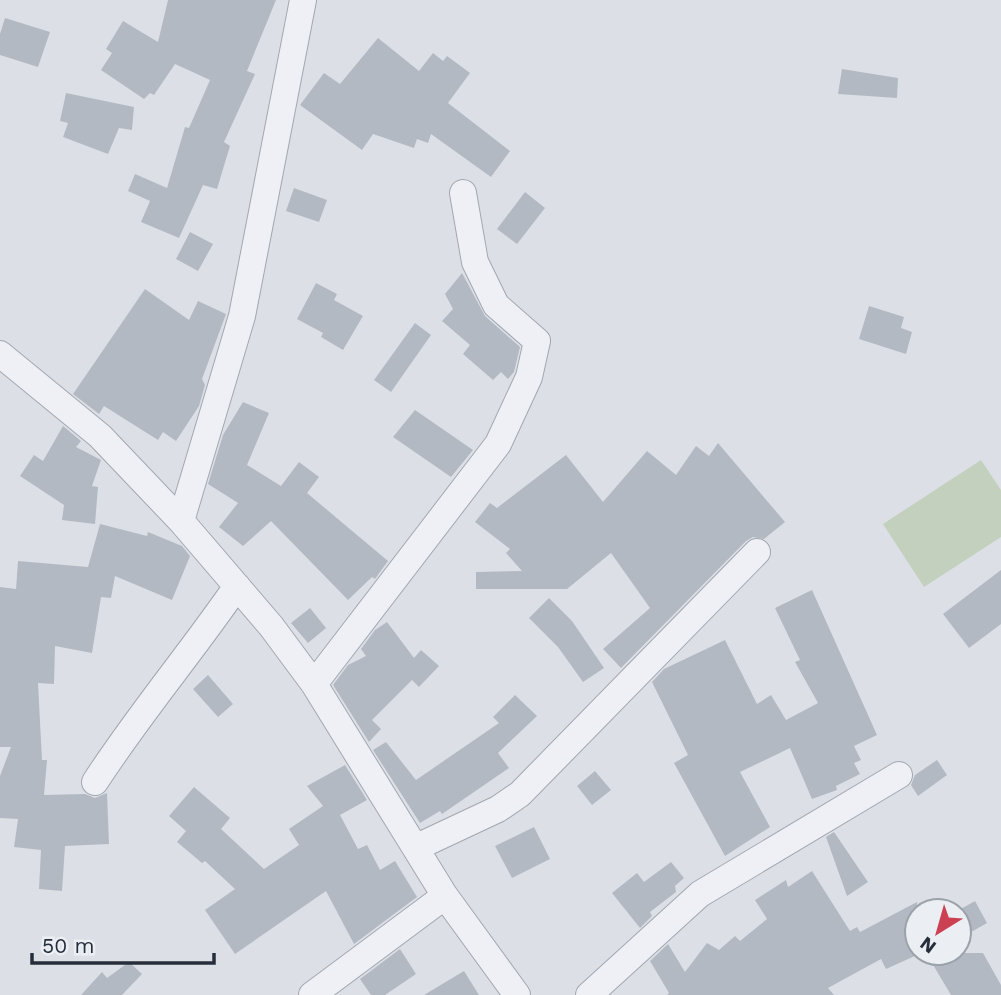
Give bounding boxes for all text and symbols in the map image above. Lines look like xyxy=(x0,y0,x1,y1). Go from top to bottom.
north arrow xyxy=(903,897,973,967)
scale bar xyxy=(32,922,214,966)
text: N xyxy=(916,932,941,959)
text: 50 m xyxy=(42,933,94,958)

